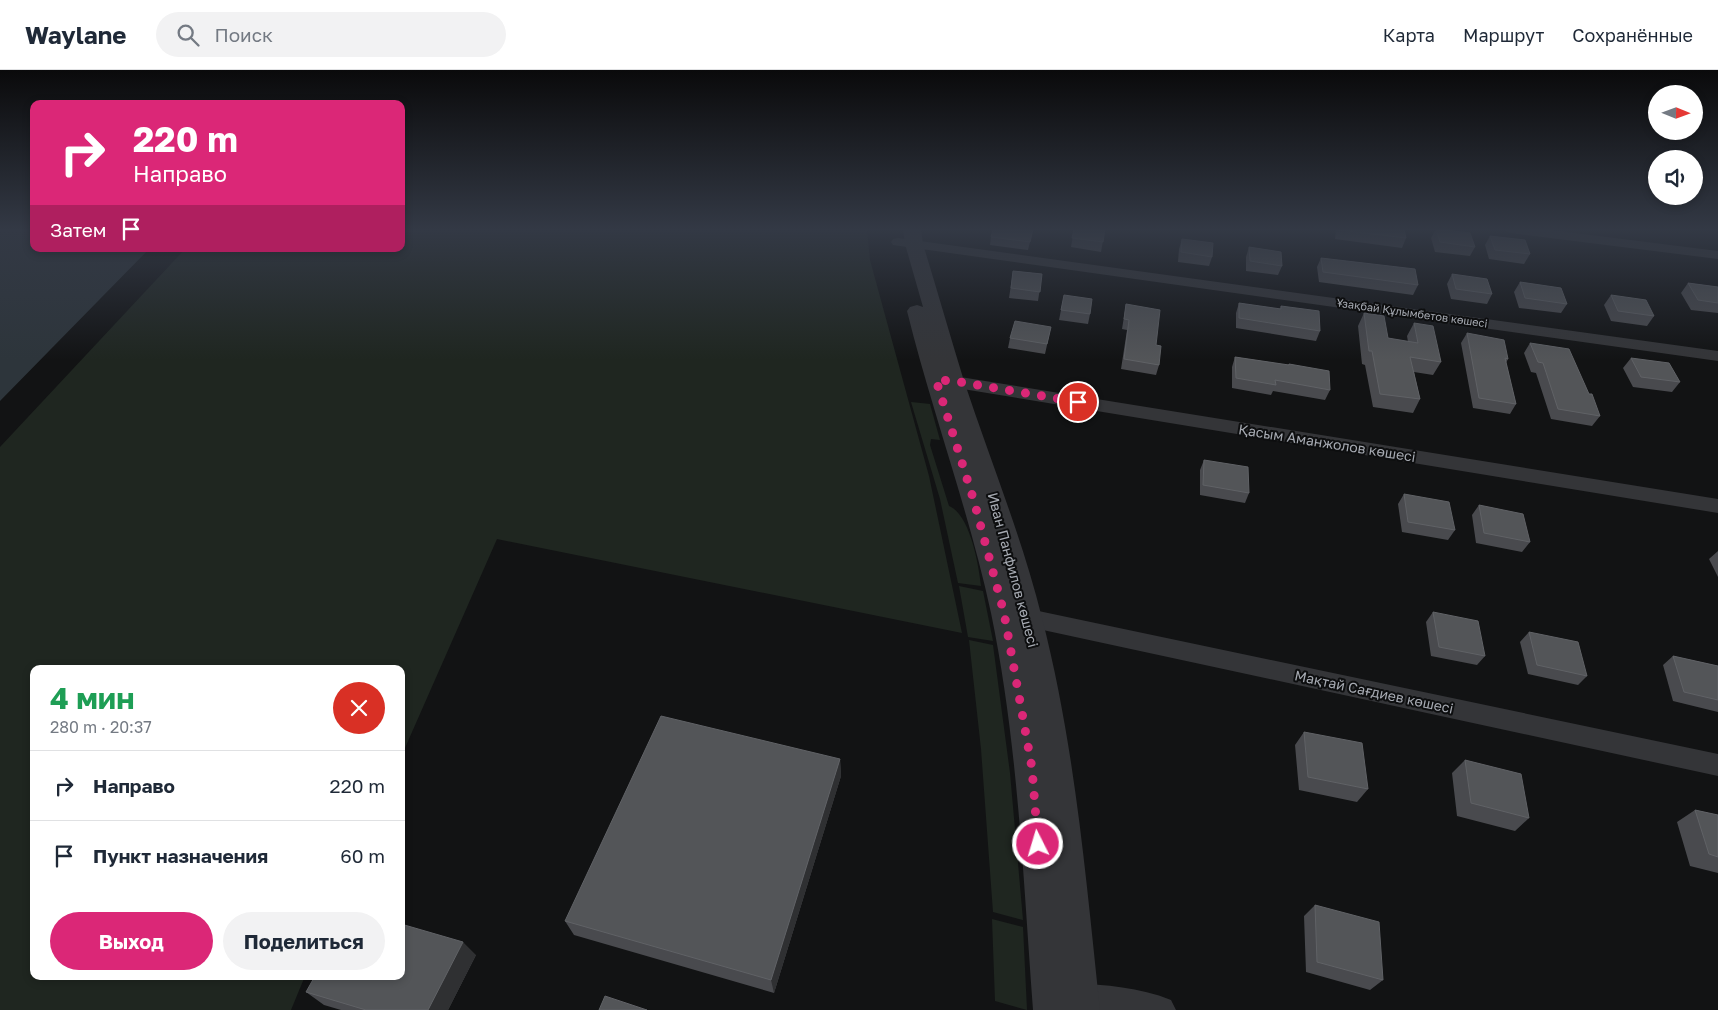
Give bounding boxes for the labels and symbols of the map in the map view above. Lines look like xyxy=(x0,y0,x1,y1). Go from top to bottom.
north arrow xyxy=(1648,85,1702,140)
street label: Ұзақбай Құлымбетов көшесі xyxy=(1335,295,1489,331)
pin xyxy=(1057,381,1099,423)
street label: Қасым Аманжолов көшесі xyxy=(1237,420,1417,465)
street label: Иван Панфилов көшесі xyxy=(985,491,1042,649)
street label: Мақтай Сағдиев көшесі xyxy=(1293,666,1455,717)
position arrow xyxy=(1011,817,1063,869)

